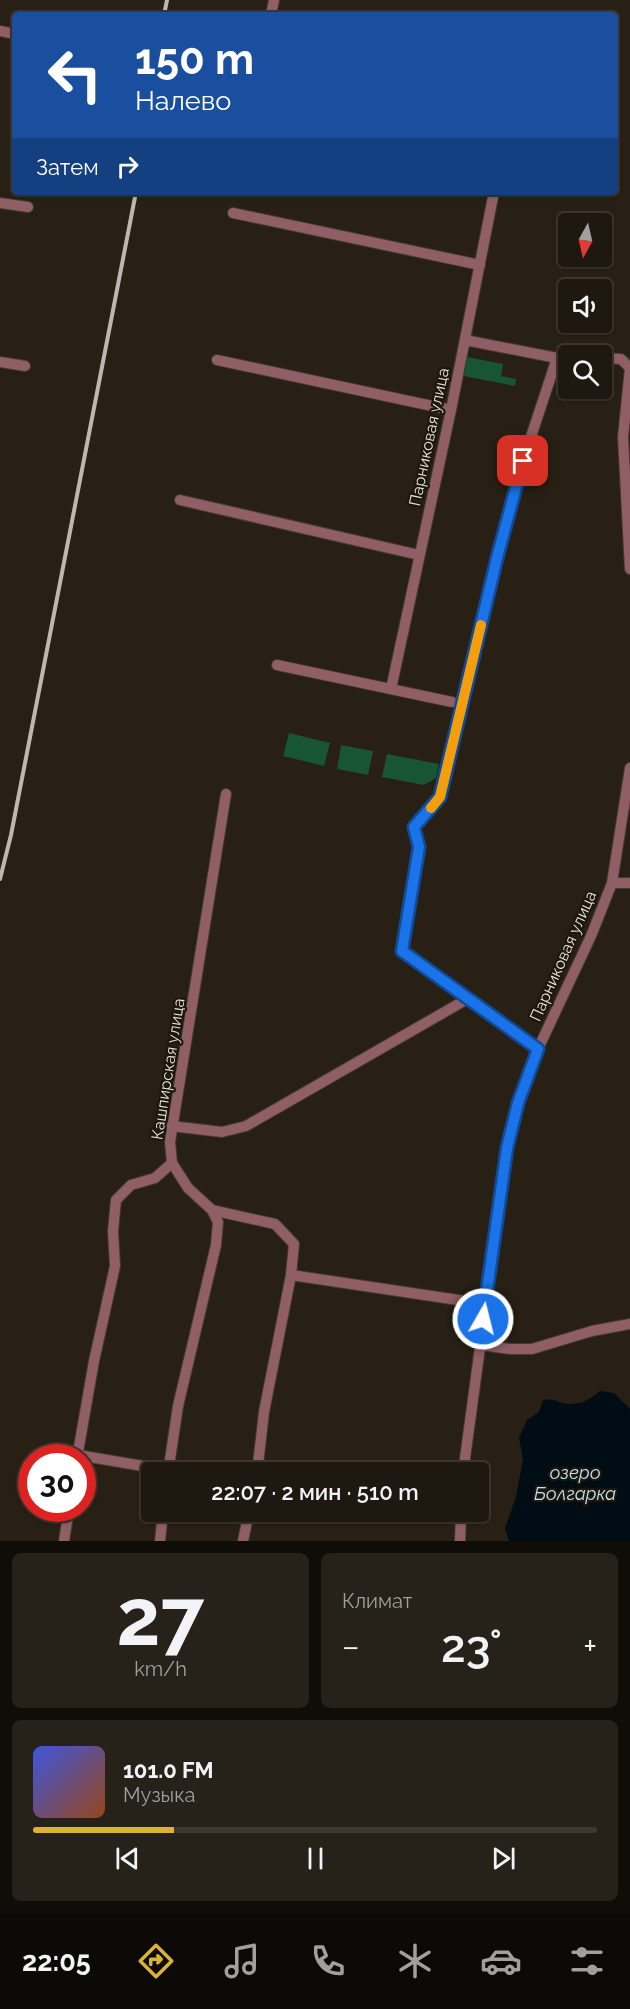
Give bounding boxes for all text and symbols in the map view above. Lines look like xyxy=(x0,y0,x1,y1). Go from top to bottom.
text: 150 m xyxy=(135,35,254,84)
icon: left xyxy=(36,36,114,114)
text: Налево xyxy=(135,85,231,116)
icon: right xyxy=(111,150,144,183)
text: Затем xyxy=(36,154,99,180)
north arrow xyxy=(558,213,612,267)
map controls xyxy=(558,213,612,399)
button: sound xyxy=(558,279,612,333)
button: search xyxy=(558,345,612,399)
street label: Парниковая улица xyxy=(405,366,453,508)
pin xyxy=(497,435,548,486)
icon: arrive xyxy=(506,444,539,477)
street label: Парниковая улица xyxy=(526,888,600,1024)
street label: Кашпирская улица xyxy=(147,997,189,1141)
position arrow xyxy=(451,1287,515,1351)
speed limit sign: 30 xyxy=(18,1444,96,1522)
water label: озеро Болгарка xyxy=(534,1462,616,1504)
text: 22:07 · 2 мин · 510 m xyxy=(211,1479,419,1505)
text: 27 xyxy=(117,1572,204,1663)
text: Климат xyxy=(342,1589,412,1613)
text: 23° xyxy=(441,1620,502,1673)
text: − xyxy=(342,1627,360,1666)
text: + xyxy=(583,1627,597,1666)
text: km/h xyxy=(134,1657,187,1681)
text: 101.0 FM xyxy=(123,1757,214,1783)
text: Музыка xyxy=(123,1783,195,1807)
icon: previous xyxy=(111,1842,144,1875)
icon: pause xyxy=(299,1842,332,1875)
icon: next xyxy=(487,1842,520,1875)
icon: directions xyxy=(135,1940,177,1982)
icon: music xyxy=(221,1940,263,1982)
icon: phone xyxy=(307,1940,349,1982)
icon: climate xyxy=(394,1940,436,1982)
icon: car xyxy=(480,1940,522,1982)
icon: filters xyxy=(566,1940,608,1982)
text: 22:05 xyxy=(22,1946,91,1977)

